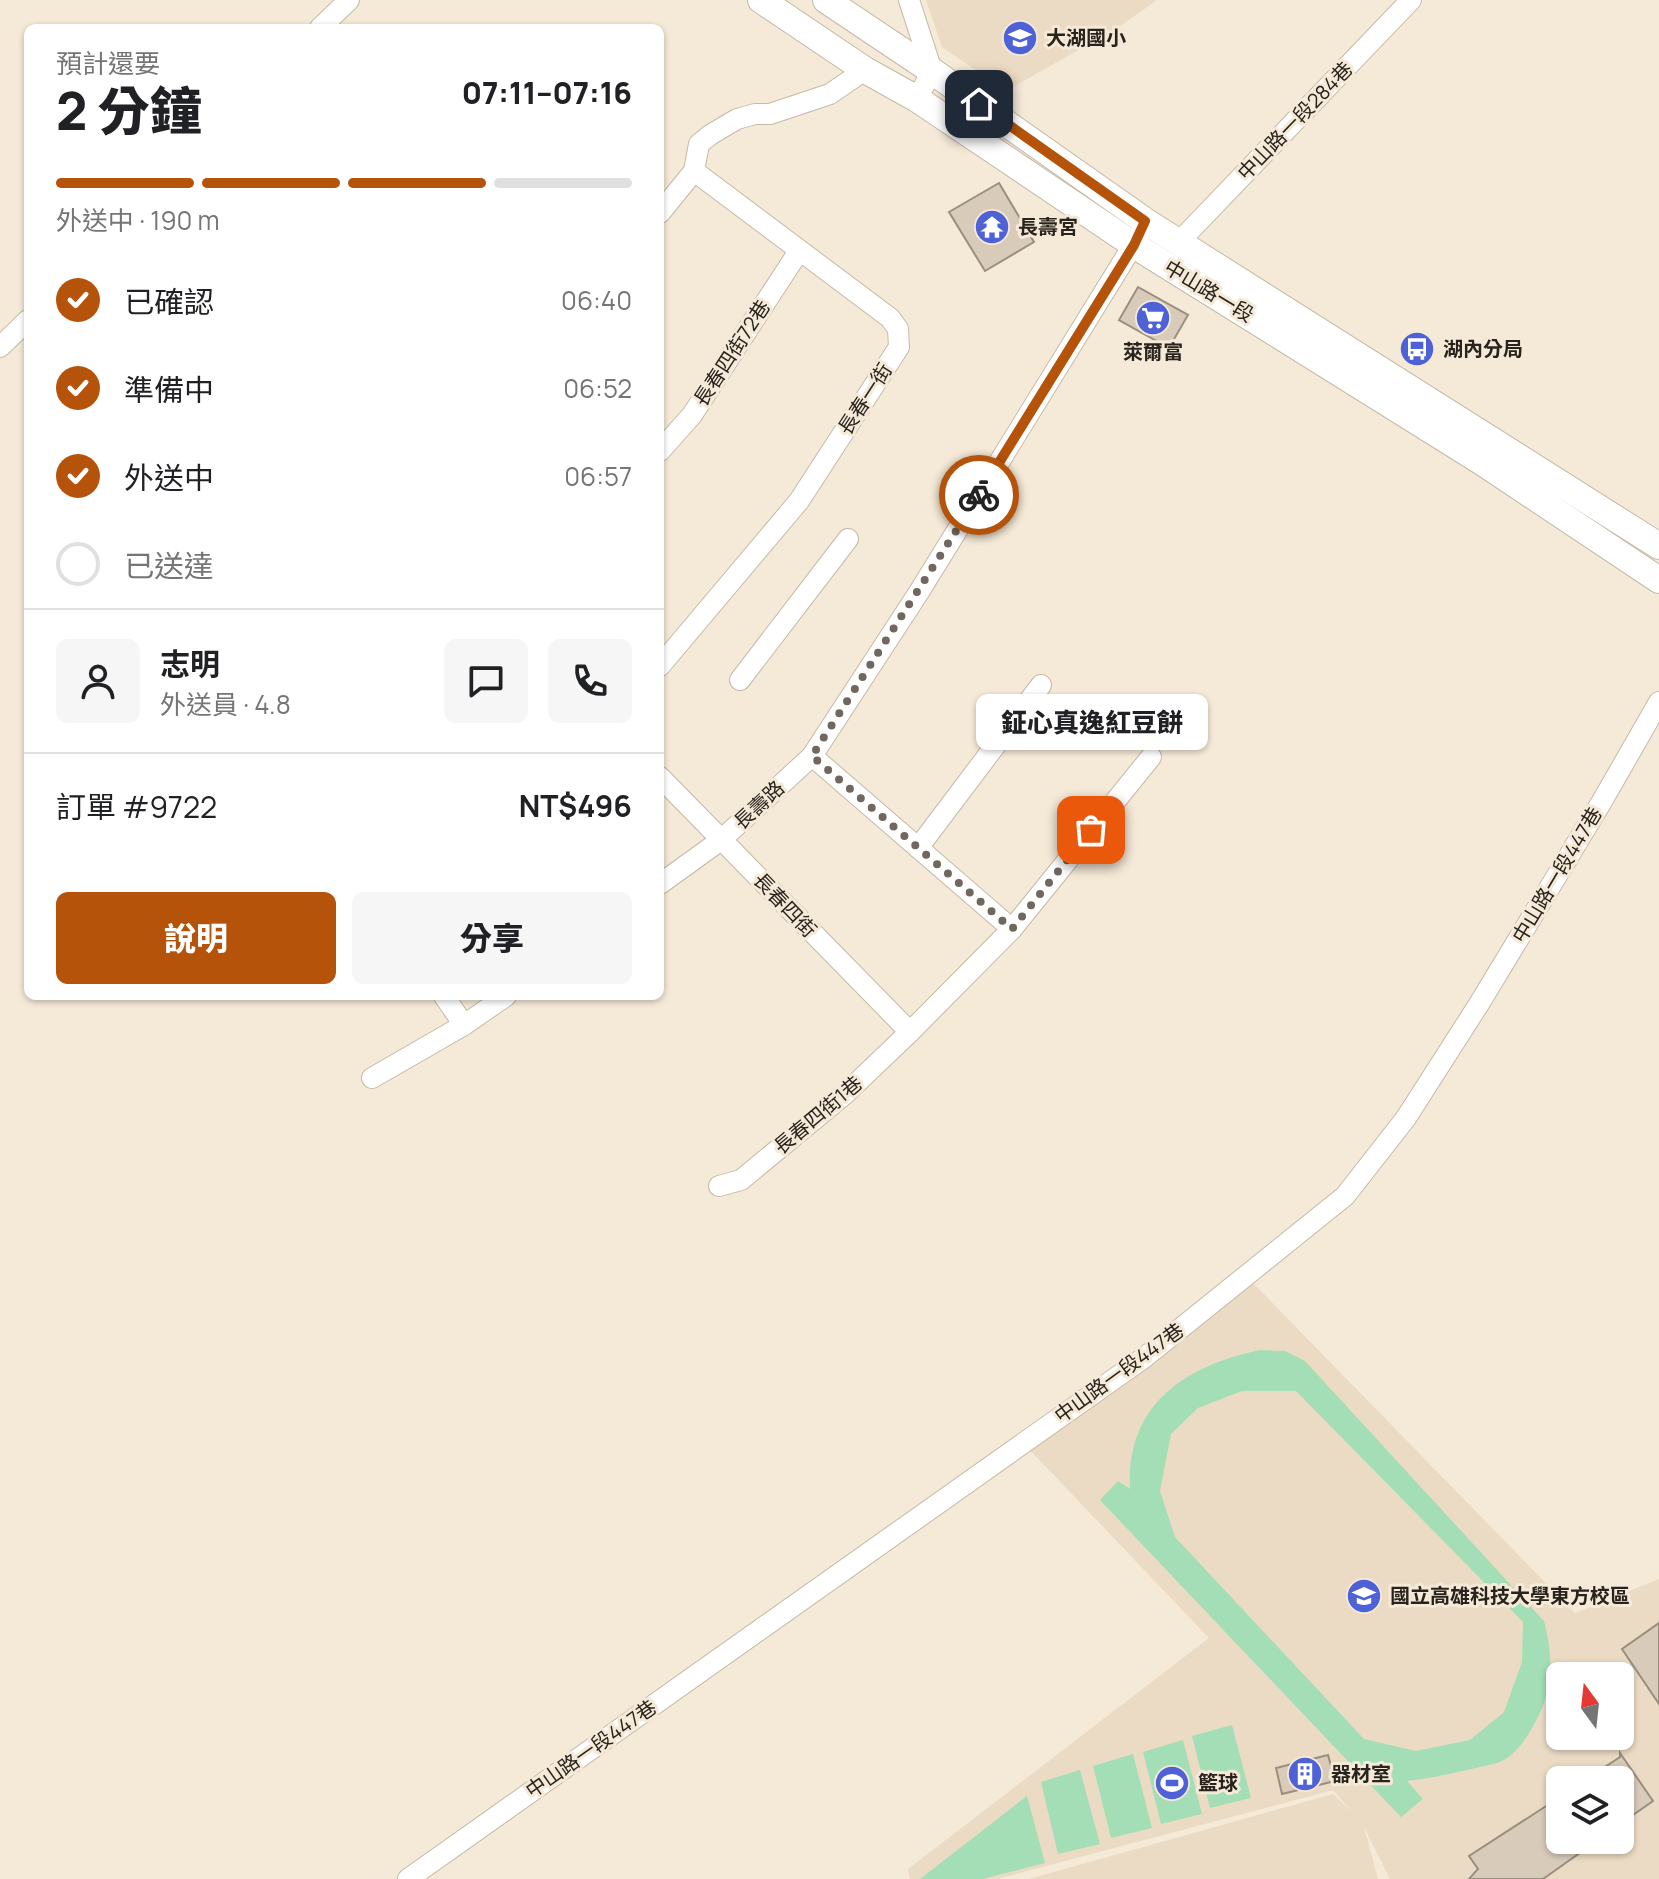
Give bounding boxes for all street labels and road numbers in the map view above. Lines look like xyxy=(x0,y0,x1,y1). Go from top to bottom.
street label: 中山路一段284巷 xyxy=(1231,56,1358,186)
street label: 中山路一段 xyxy=(1159,253,1259,328)
street label: 長春四街72巷 xyxy=(687,294,776,411)
street label: 長春一街 xyxy=(831,358,898,440)
street label: 長壽路 xyxy=(728,774,790,835)
street label: 中山路一段447巷 xyxy=(1505,802,1608,948)
street label: 長春四街 xyxy=(748,867,823,943)
street label: 長春四街1巷 xyxy=(768,1070,868,1160)
street label: 中山路一段447巷 xyxy=(1049,1316,1189,1429)
street label: 中山路一段447巷 xyxy=(520,1693,661,1804)

